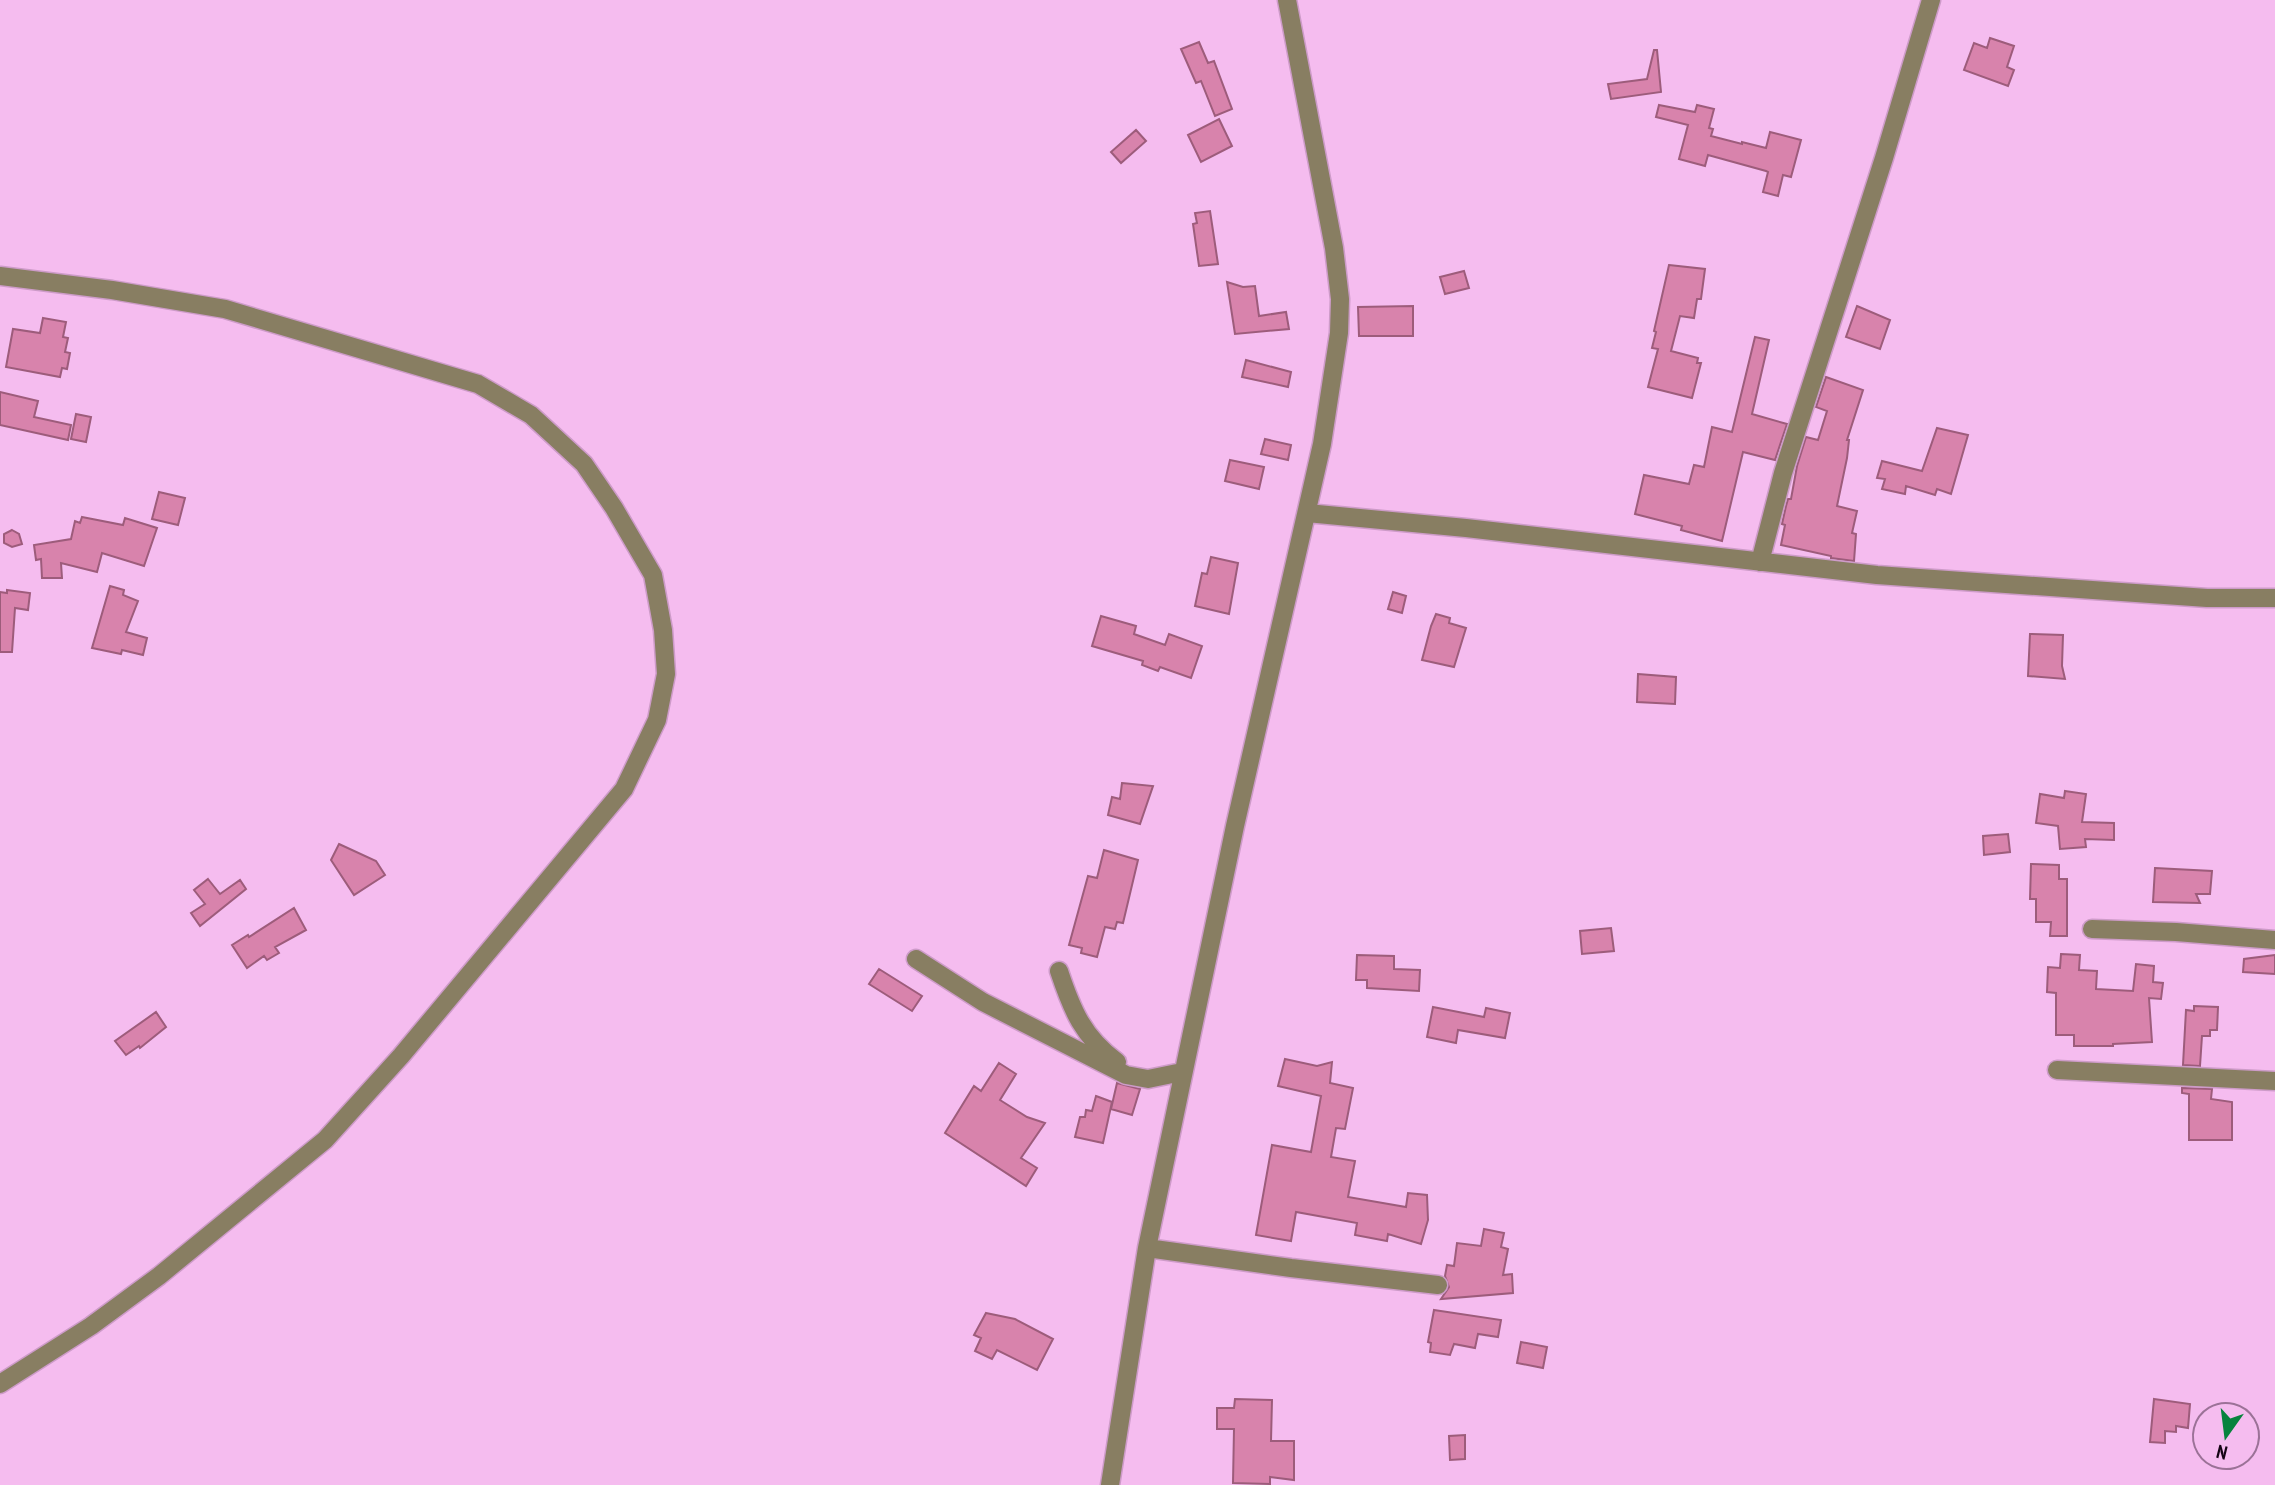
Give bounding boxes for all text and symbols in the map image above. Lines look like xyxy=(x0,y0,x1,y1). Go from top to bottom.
north arrow xyxy=(2191,1401,2261,1471)
text: N xyxy=(2214,1440,2230,1465)

